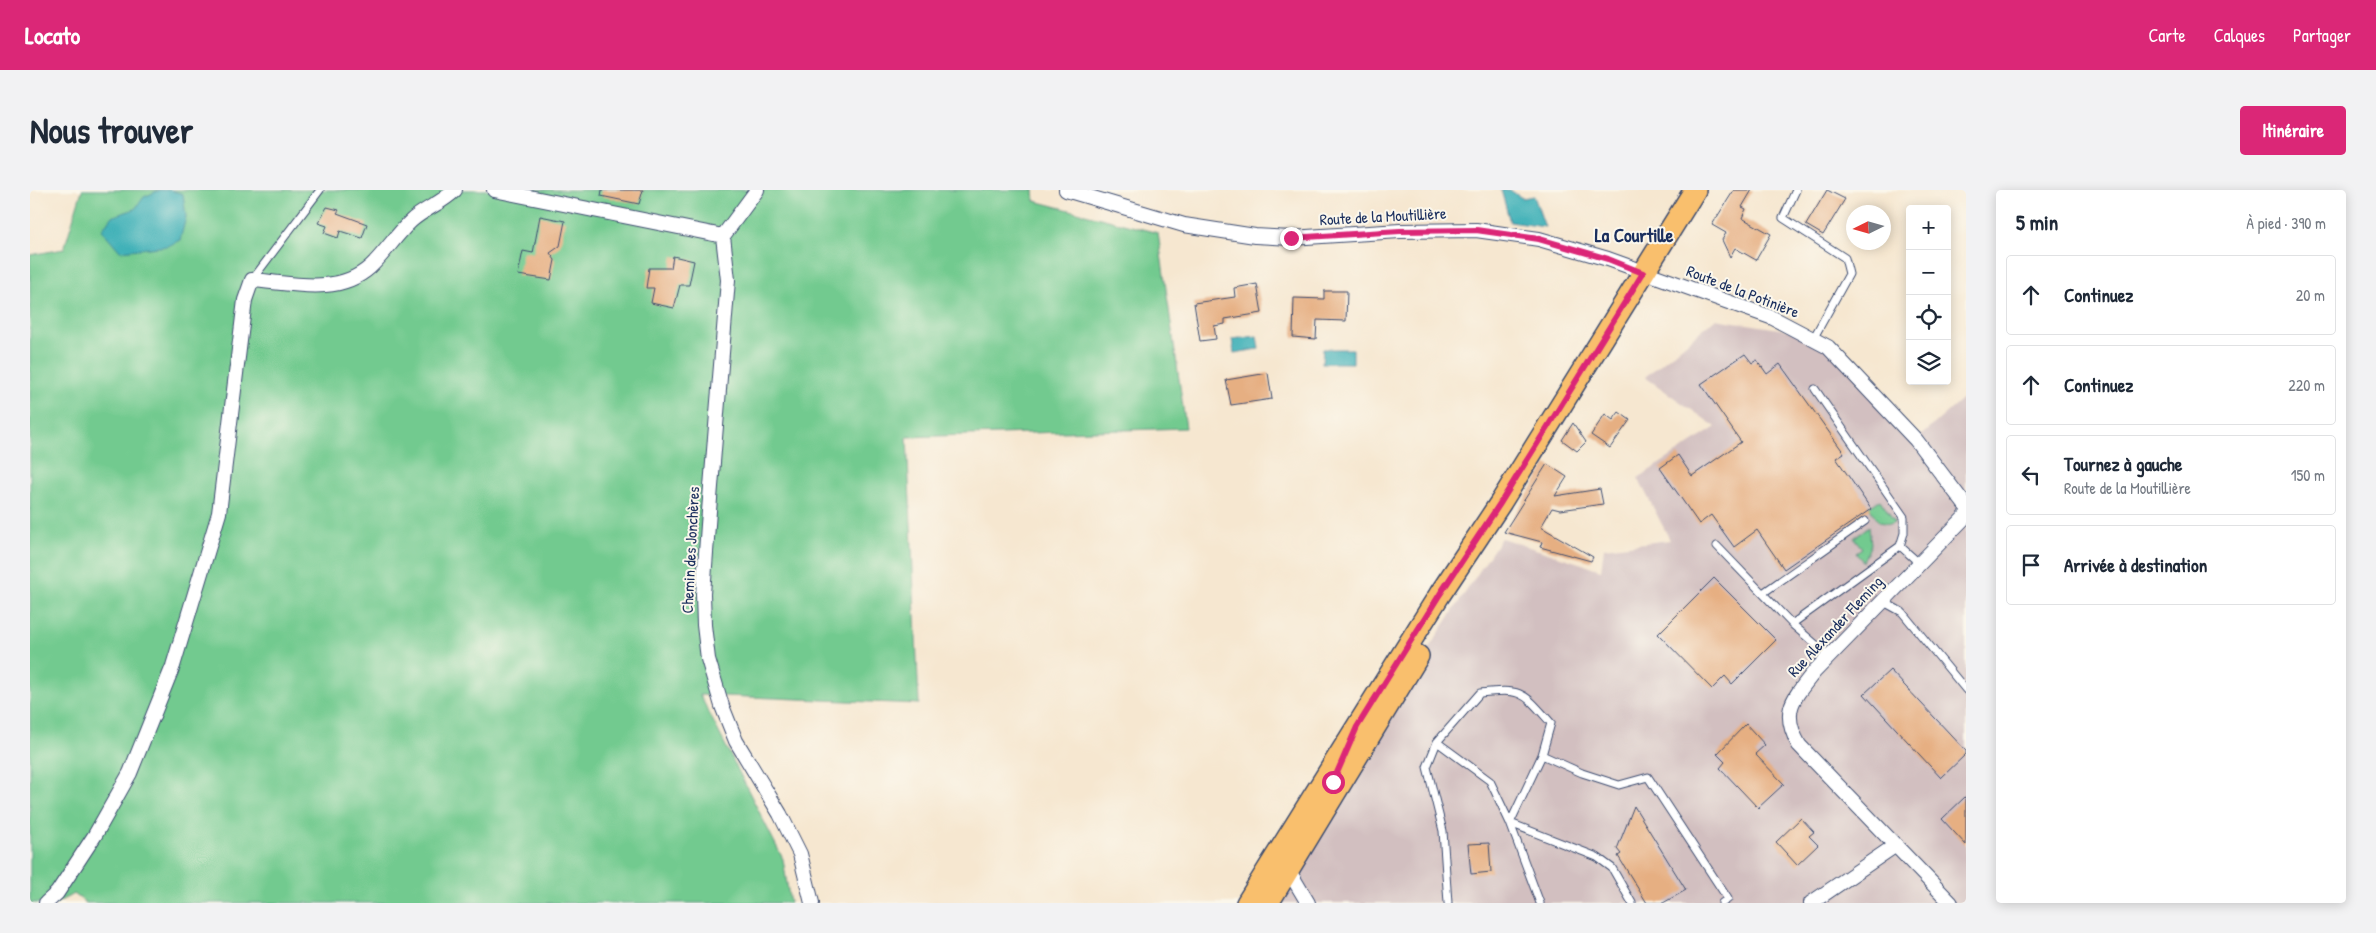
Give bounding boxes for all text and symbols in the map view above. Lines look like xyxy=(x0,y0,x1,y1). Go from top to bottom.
text: Locato xyxy=(25,19,80,51)
text: Carte xyxy=(2148,23,2186,48)
text: Calques xyxy=(2214,23,2265,48)
text: Partager xyxy=(2293,23,2351,48)
button: Itinéraire xyxy=(2240,106,2346,155)
text: Nous trouver xyxy=(30,107,193,154)
street label: Route de la Moutillière xyxy=(1319,202,1448,230)
north arrow xyxy=(1846,205,1891,250)
map controls xyxy=(1906,205,1951,385)
button: + xyxy=(1906,205,1951,250)
text: 5 min xyxy=(2016,208,2058,237)
text: À pied · 390 m xyxy=(2246,212,2326,234)
district label: La Courtille xyxy=(1595,222,1674,248)
route end xyxy=(1280,227,1303,250)
button: − xyxy=(1906,250,1951,295)
street label: Route de la Potinière xyxy=(1683,259,1803,323)
icon: ahead xyxy=(2017,281,2045,309)
text: Continuez xyxy=(2064,282,2133,308)
text: 20 m xyxy=(2296,284,2325,306)
button: locate xyxy=(1906,295,1951,340)
button: layers xyxy=(1906,340,1951,385)
icon: ahead xyxy=(2017,371,2045,399)
text: Continuez xyxy=(2064,372,2133,398)
text: 220 m xyxy=(2288,374,2325,396)
text: Tournez à gauche xyxy=(2064,451,2182,477)
icon: left xyxy=(2017,461,2045,489)
text: 150 m xyxy=(2291,464,2325,486)
text: Route de la Moutillière xyxy=(2064,477,2191,499)
street label: Chemin des Jonchères xyxy=(676,486,704,614)
icon: arrive xyxy=(2017,551,2045,579)
text: Arrivée à destination xyxy=(2064,552,2207,578)
street label: Rue Alexander Fleming xyxy=(1782,571,1888,681)
route start xyxy=(1322,771,1345,794)

